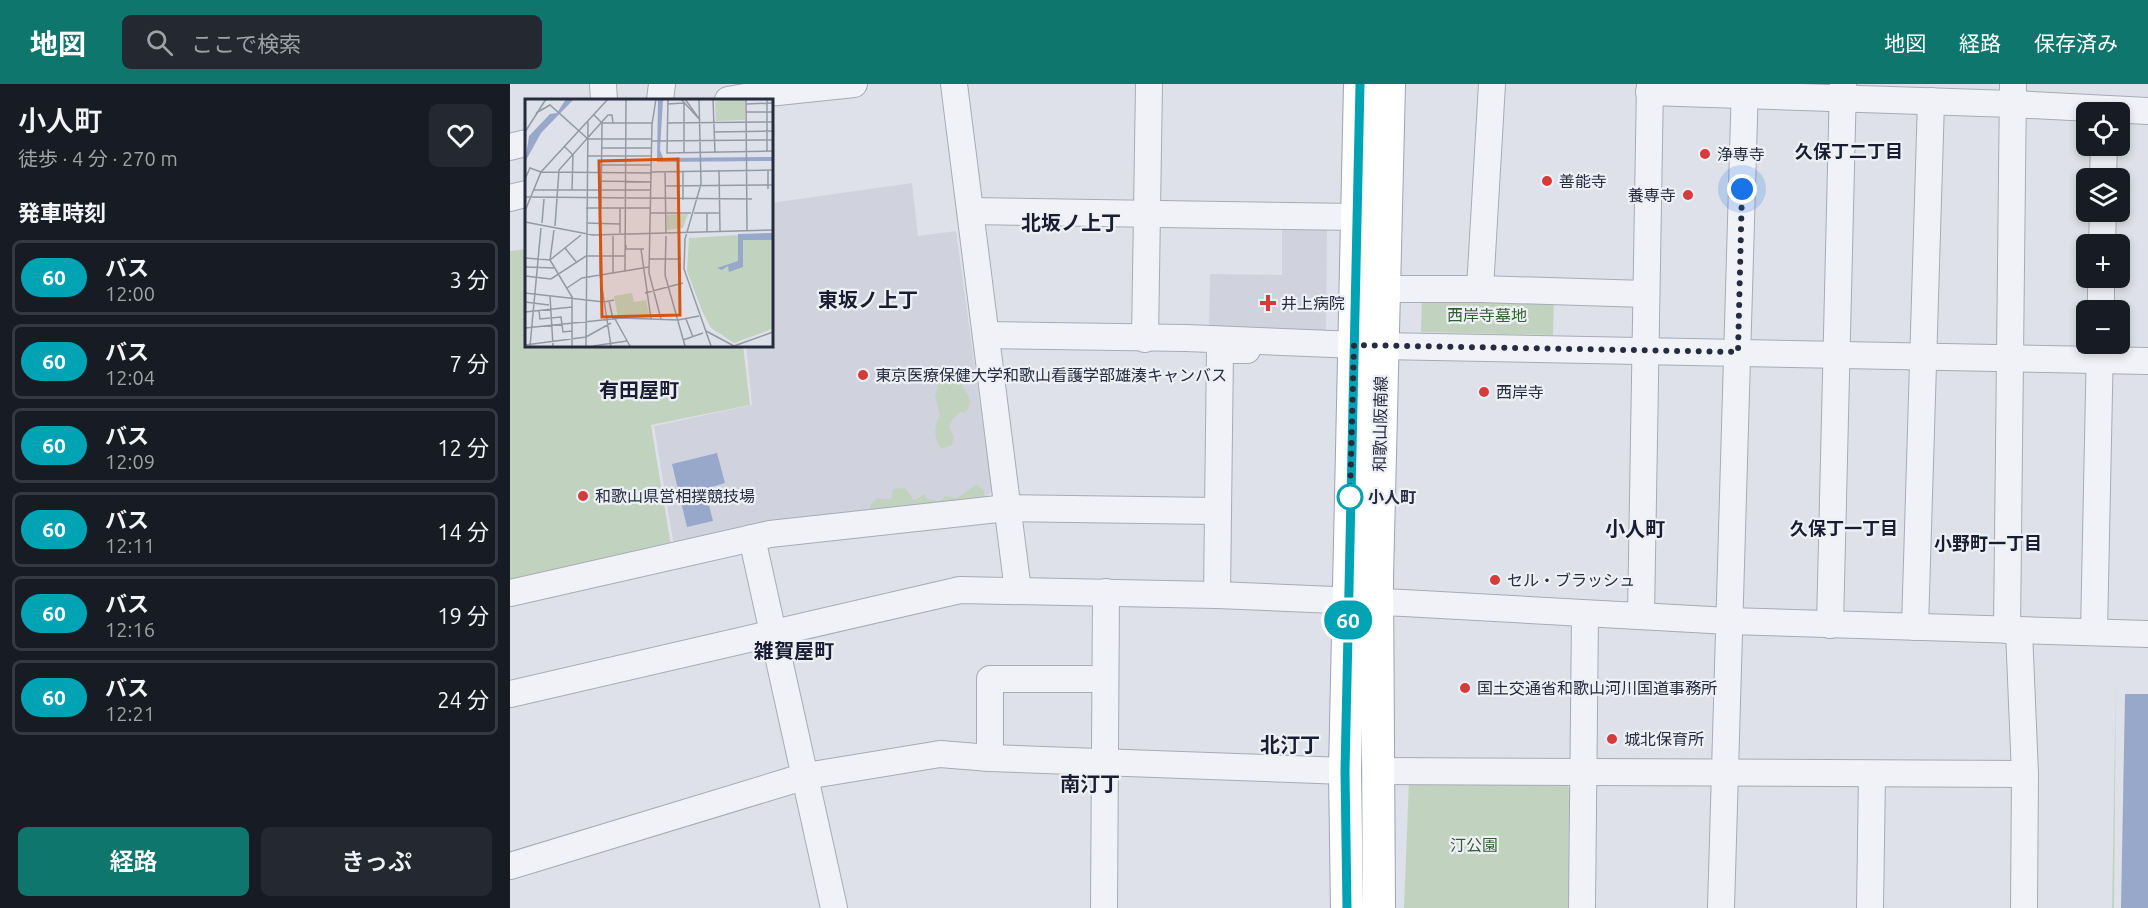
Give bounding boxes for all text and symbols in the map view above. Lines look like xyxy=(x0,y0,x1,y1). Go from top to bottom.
search box xyxy=(122,15,542,69)
icon: search xyxy=(143,26,176,59)
text: 地図 xyxy=(30,28,86,59)
text: ここで検索 xyxy=(191,31,301,56)
text: 地図 xyxy=(1884,31,1926,55)
text: 経路 xyxy=(1959,31,2001,55)
text: 保存済み xyxy=(2034,31,2118,55)
inset map xyxy=(525,99,772,346)
map controls xyxy=(2076,102,2130,354)
button: locate xyxy=(2076,102,2130,156)
button: heart xyxy=(429,104,492,167)
text: 小人町 xyxy=(18,105,102,136)
district label: 久保丁二丁目 xyxy=(1795,141,1903,161)
place label: 浄専寺 xyxy=(1717,145,1765,163)
text: 徒歩 · 4 分 · 270 m xyxy=(18,147,178,170)
marker: 浄専寺 xyxy=(1698,147,1712,161)
button: layers xyxy=(2076,168,2130,222)
place label: 善能寺 xyxy=(1559,172,1607,190)
marker: 善能寺 xyxy=(1540,174,1554,188)
your location xyxy=(1727,174,1757,204)
place label: 養専寺 xyxy=(1628,186,1676,204)
marker: 養専寺 xyxy=(1681,188,1695,202)
text: 発車時刻 xyxy=(18,200,106,225)
district label: 北坂ノ上丁 xyxy=(1021,211,1121,234)
button: + xyxy=(2076,234,2130,288)
text: バス xyxy=(105,255,149,280)
text: 60 xyxy=(42,265,66,289)
text: 3 分 xyxy=(450,267,489,292)
text: 12:00 xyxy=(105,282,155,305)
district label: 東坂ノ上丁 xyxy=(818,288,918,311)
marker: 井上病院 xyxy=(1259,294,1277,312)
place label: 井上病院 xyxy=(1281,294,1345,312)
button: − xyxy=(2076,300,2130,354)
park label: 西岸寺墓地 xyxy=(1447,306,1527,324)
text: バス xyxy=(105,339,149,364)
text: 60 xyxy=(42,349,66,373)
text: 7 分 xyxy=(450,351,489,376)
text: 12:04 xyxy=(105,366,155,389)
place label: 東京医療保健大学和歌山看護学部雄湊キャンバス xyxy=(875,366,1227,384)
marker: 東京医療保健大学和歌山看護学部雄湊キャンバス xyxy=(856,368,870,382)
street label: 和歌山阪南線 xyxy=(1370,376,1390,472)
district label: 有田屋町 xyxy=(599,378,679,401)
place label: 西岸寺 xyxy=(1496,383,1544,401)
marker: 西岸寺 xyxy=(1477,385,1491,399)
text: バス xyxy=(105,423,149,448)
text: 60 xyxy=(42,433,66,457)
text: 12 分 xyxy=(437,435,489,460)
text: 12:09 xyxy=(105,450,155,473)
marker: 小人町 xyxy=(1337,484,1363,510)
place label: 和歌山県営相撲競技場 xyxy=(595,487,755,505)
place label: 小人町 xyxy=(1368,488,1416,506)
marker: 和歌山県営相撲競技場 xyxy=(576,489,590,503)
text: バス xyxy=(105,507,149,532)
text: 60 xyxy=(42,517,66,541)
district label: 小人町 xyxy=(1605,517,1665,540)
district label: 久保丁一丁目 xyxy=(1790,518,1898,538)
text: 14 分 xyxy=(437,519,489,544)
district label: 小野町一丁目 xyxy=(1934,533,2042,553)
text: 12:11 xyxy=(105,534,155,557)
place label: セル・ブラッシュ xyxy=(1507,571,1635,589)
marker: セル・ブラッシュ xyxy=(1488,573,1502,587)
text: バス xyxy=(105,591,149,616)
line badge: 60 xyxy=(1321,600,1375,640)
text: 60 xyxy=(42,601,66,625)
text: 19 分 xyxy=(437,603,489,628)
text: 60 xyxy=(1336,608,1360,632)
text: 12:16 xyxy=(105,618,155,641)
district label: 雑賀屋町 xyxy=(754,639,834,662)
text: バス xyxy=(105,675,149,700)
place label: 国土交通省和歌山河川国道事務所 xyxy=(1477,679,1717,697)
marker: 国土交通省和歌山河川国道事務所 xyxy=(1458,681,1472,695)
text: 60 xyxy=(42,685,66,709)
text: 24 分 xyxy=(437,687,489,712)
text: 12:21 xyxy=(105,702,155,725)
place label: 城北保育所 xyxy=(1624,730,1704,748)
marker: 城北保育所 xyxy=(1605,732,1619,746)
district label: 北汀丁 xyxy=(1260,733,1320,756)
district label: 南汀丁 xyxy=(1060,772,1120,795)
button: 経路 xyxy=(18,827,249,896)
button: きっぷ xyxy=(261,827,492,896)
park label: 汀公園 xyxy=(1450,836,1498,854)

